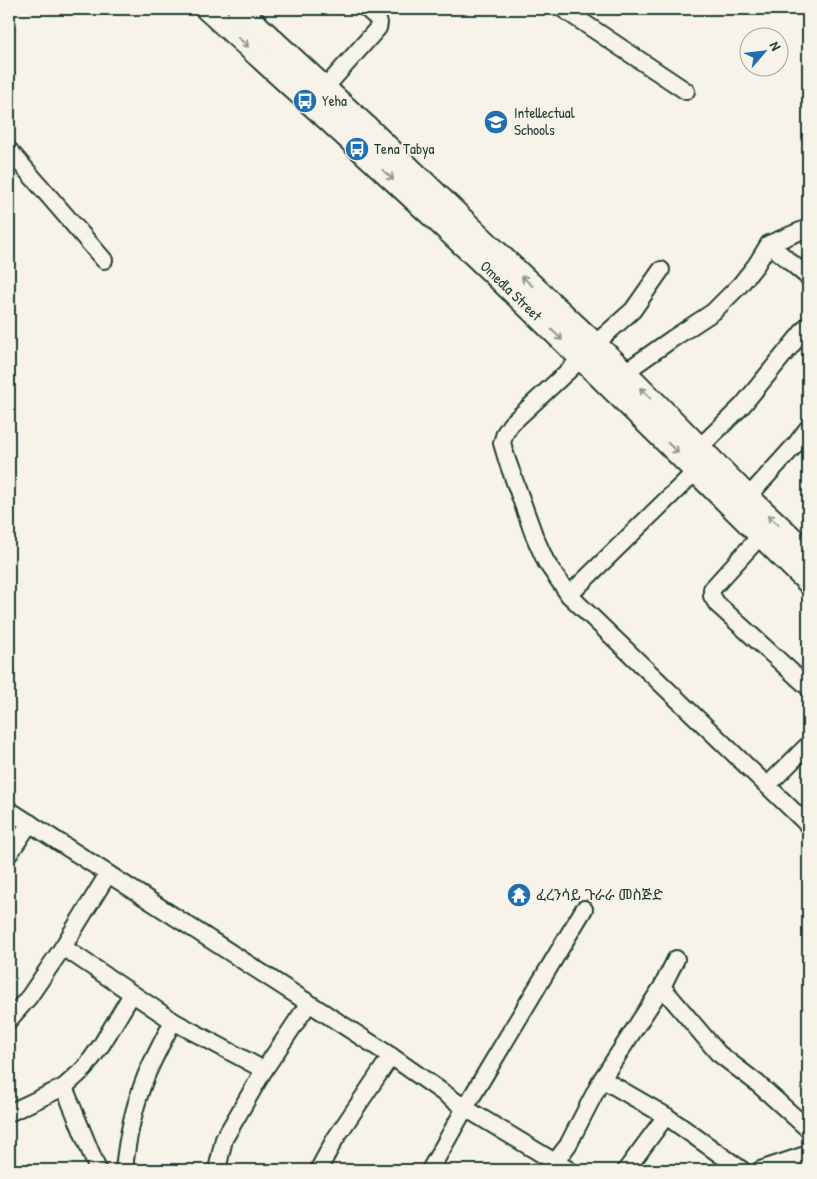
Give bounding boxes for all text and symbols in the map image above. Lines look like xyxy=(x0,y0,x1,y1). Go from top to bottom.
north arrow xyxy=(740,28,790,78)
one-way arrow xyxy=(236,36,249,47)
text: N xyxy=(766,38,786,54)
bus stop icon: Yeha xyxy=(292,88,318,114)
place label: Yeha xyxy=(322,90,347,111)
place label: Intellectual Schools xyxy=(514,102,575,140)
school or university icon: Intellectual Schools xyxy=(483,109,509,135)
bus stop icon: Tena Tabya xyxy=(344,136,370,162)
place label: Tena Tabya xyxy=(374,138,435,159)
one-way arrow xyxy=(382,169,395,181)
street label: Omedla Street xyxy=(476,256,548,326)
one-way arrow xyxy=(521,275,534,287)
one-way arrow xyxy=(550,329,563,341)
one-way arrow xyxy=(639,387,651,399)
one-way arrow xyxy=(667,442,680,454)
one-way arrow xyxy=(766,514,779,526)
temple icon: ፈረንሳይ ጉራራ መስጅድ xyxy=(506,882,532,908)
place label: ፈረንሳይ ጉራራ መስጅድ xyxy=(536,884,663,905)

